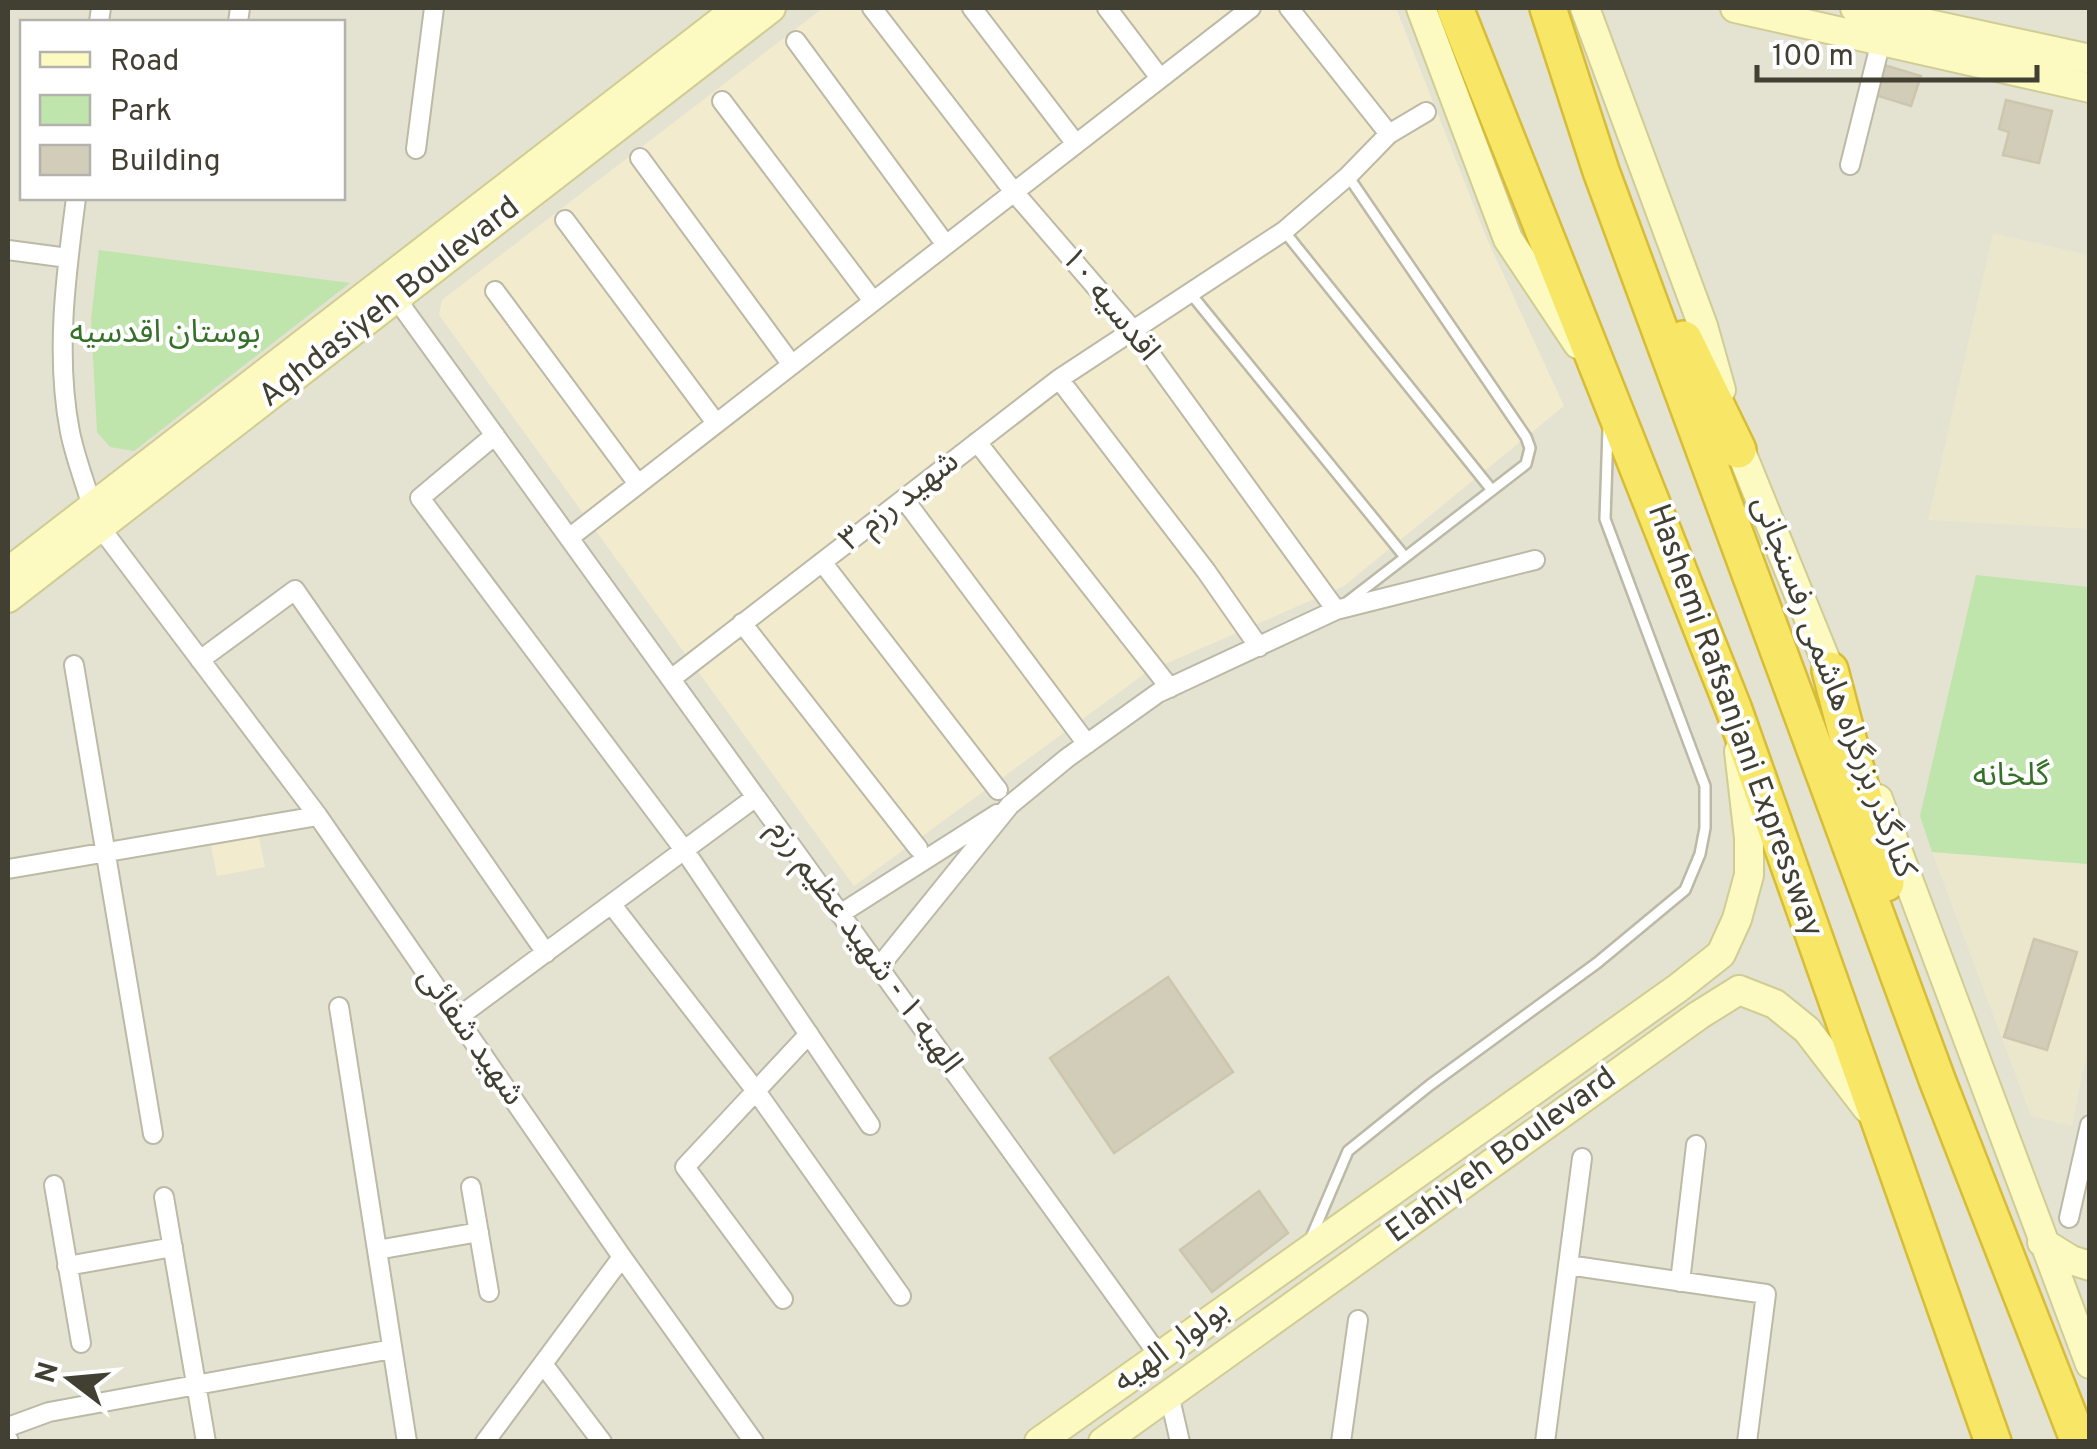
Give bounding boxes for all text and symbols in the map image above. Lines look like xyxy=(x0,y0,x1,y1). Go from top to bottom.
legend xyxy=(20,20,345,200)
scale bar xyxy=(1757,20,2037,82)
text: 100 m xyxy=(1772,39,1854,76)
text: Road xyxy=(110,44,179,81)
text: Park xyxy=(110,94,172,131)
text: Building xyxy=(110,144,221,181)
street label: Aghdasiyeh Boulevard xyxy=(252,189,528,417)
street label: اقدسیه ۱۰ xyxy=(1051,240,1167,370)
park label: بوستان اقدسیه xyxy=(69,314,261,354)
street label: شهید رزم ۳ xyxy=(832,443,969,562)
street label: کنارگذر بزرگراه هاشمی رفسنجانی xyxy=(1742,490,1925,884)
street label: Hashemi Rafsanjani Expressway xyxy=(1637,499,1831,943)
park label: گلخانه xyxy=(1973,757,2050,797)
street label: الهیه ۱ - شهید عظیم رزم xyxy=(757,812,970,1083)
street label: شهید شفائی xyxy=(408,960,532,1114)
street label: Elahiyeh Boulevard xyxy=(1379,1059,1625,1253)
street label: بولوار الهیه xyxy=(1106,1292,1238,1402)
north arrow xyxy=(20,1329,120,1429)
text: N xyxy=(29,1358,69,1388)

